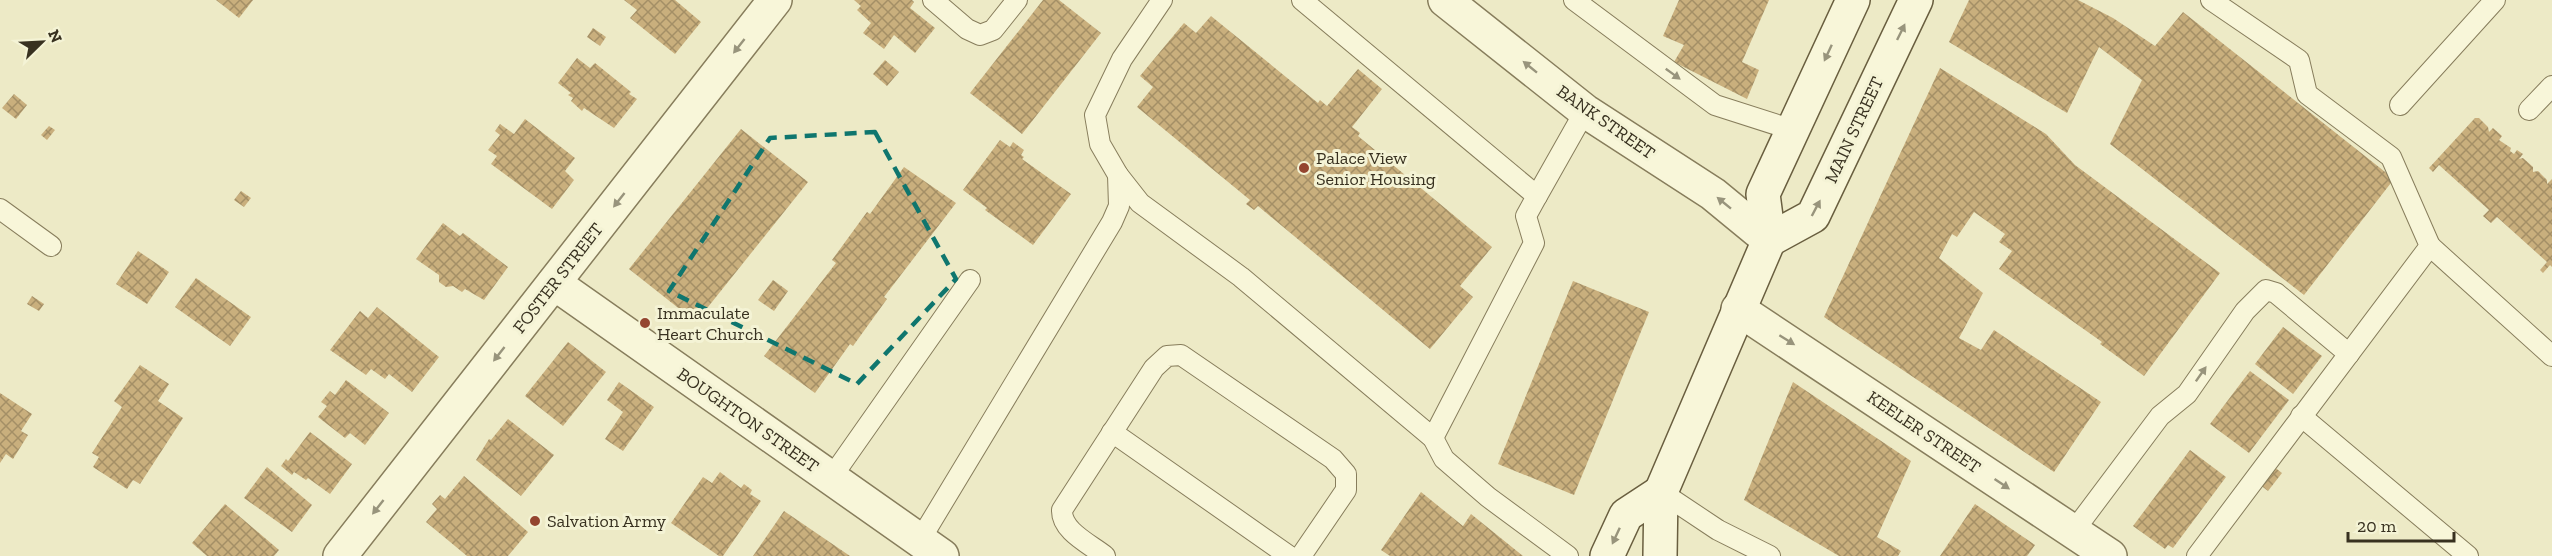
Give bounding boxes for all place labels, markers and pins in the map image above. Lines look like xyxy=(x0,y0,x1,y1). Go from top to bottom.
place label: Palace View Senior Housing xyxy=(1316,147,1436,190)
marker: Palace View Senior Housing xyxy=(1297,161,1311,175)
place label: Immaculate Heart Church xyxy=(657,302,763,345)
marker: Immaculate Heart Church xyxy=(638,316,652,330)
place label: Salvation Army xyxy=(547,510,667,532)
marker: Salvation Army xyxy=(528,514,542,528)

